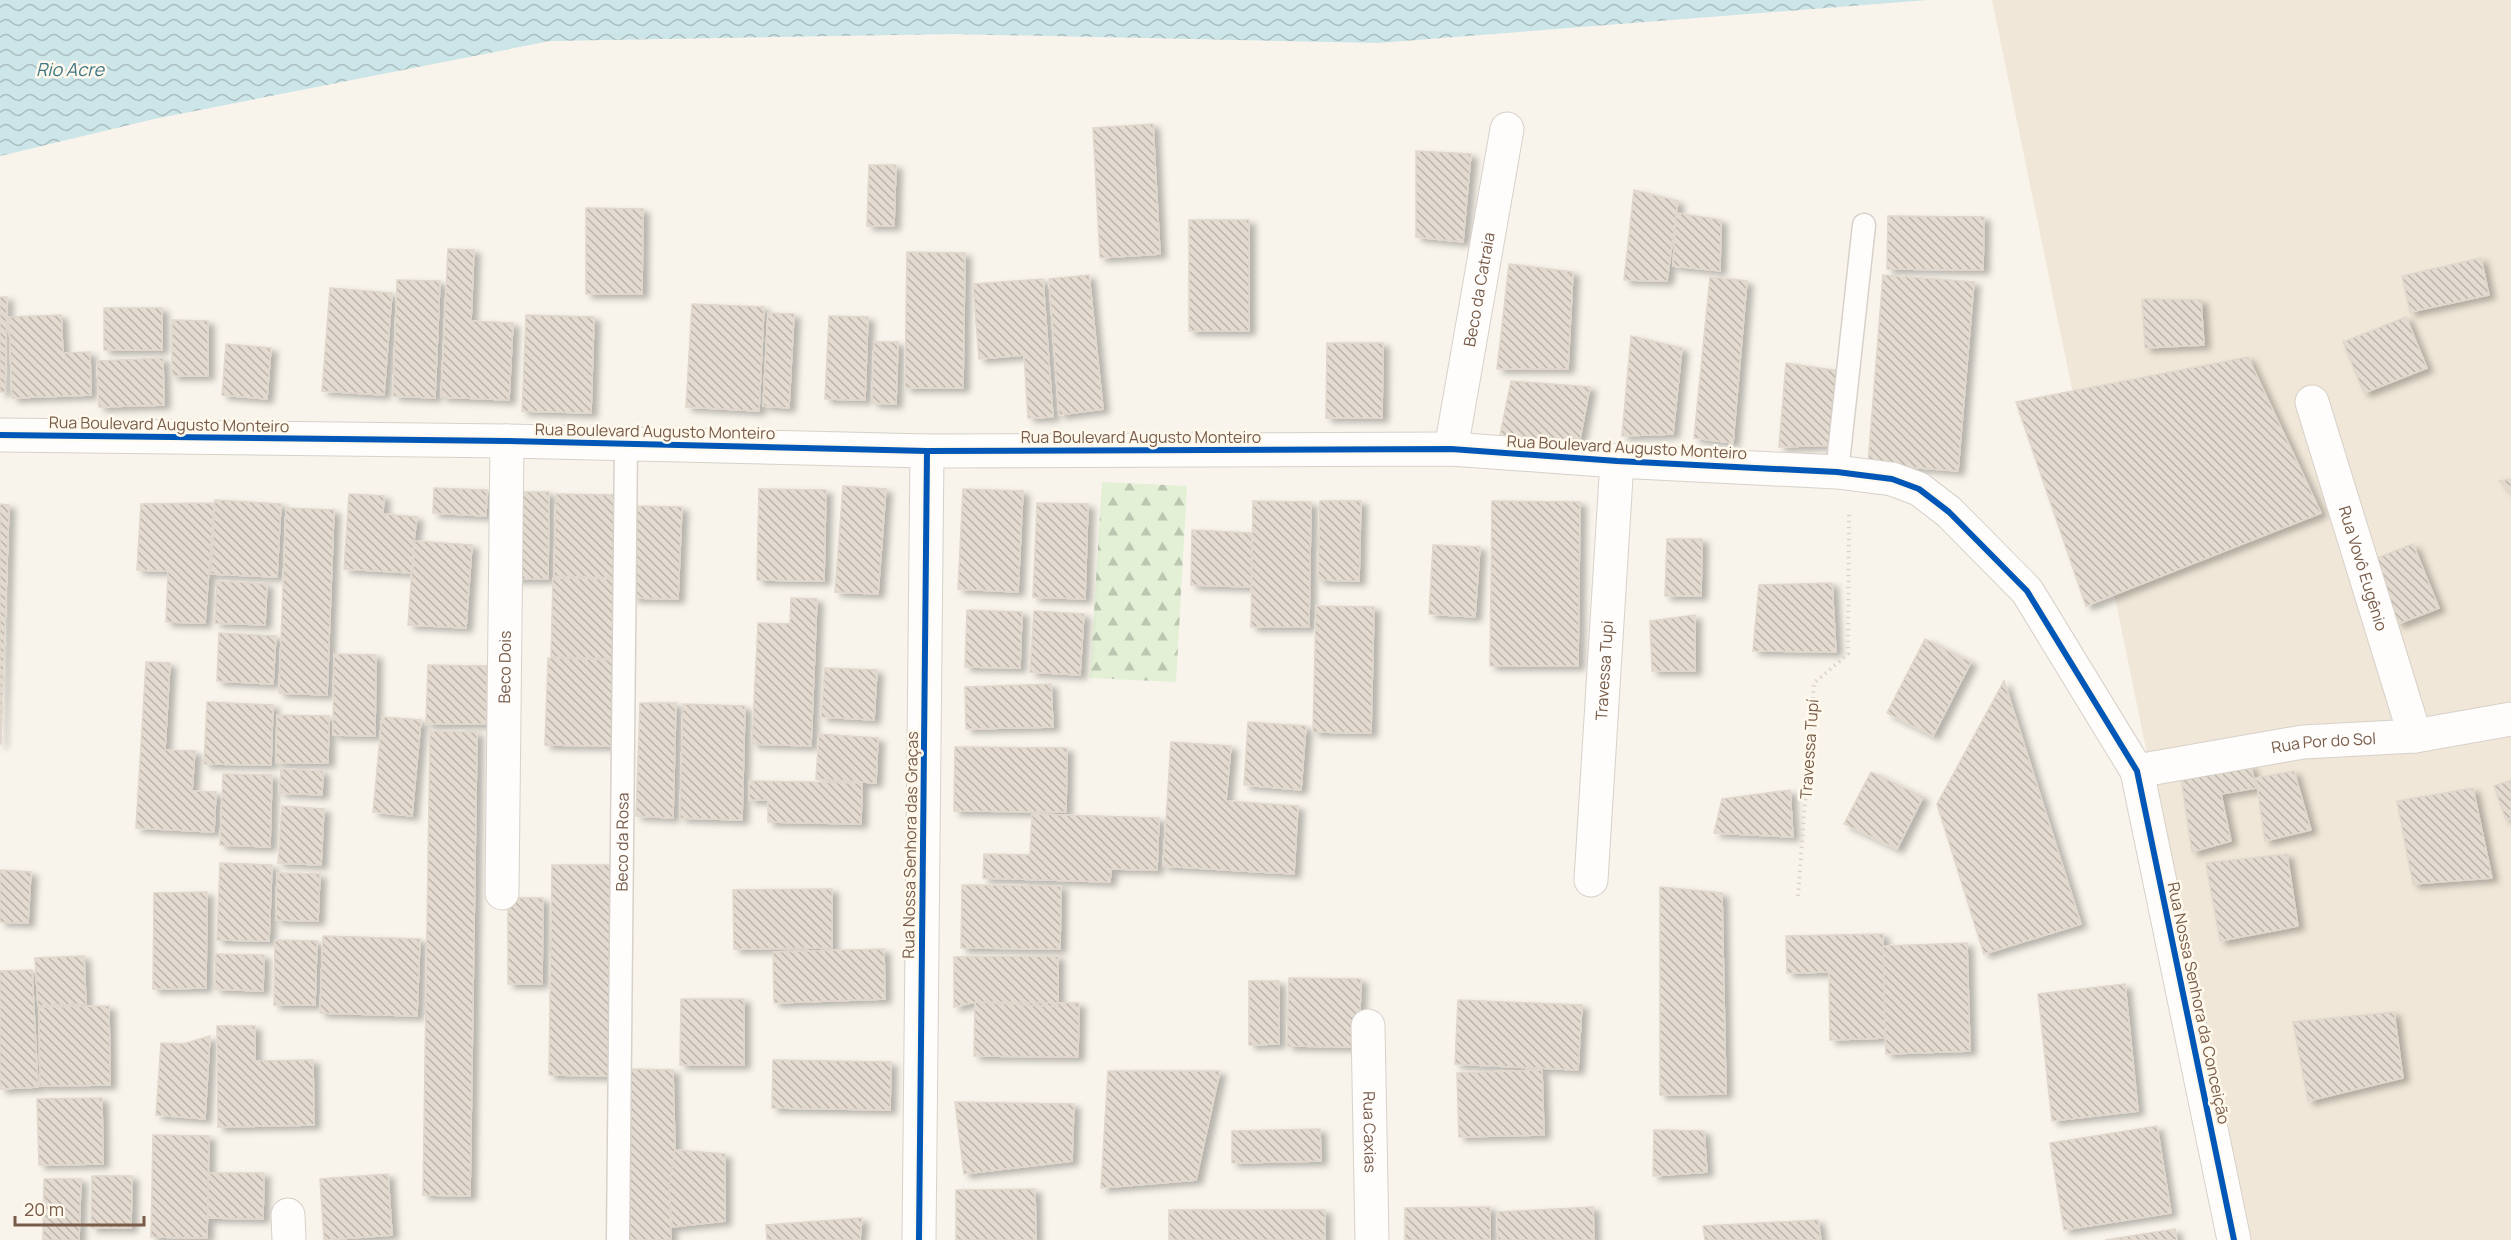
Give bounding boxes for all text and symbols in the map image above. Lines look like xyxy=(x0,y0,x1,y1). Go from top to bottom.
water label: Rio Acre xyxy=(36,57,105,81)
street label: Beco da Catraia xyxy=(1458,230,1500,348)
street label: Rua Boulevard Augusto Monteiro xyxy=(49,411,289,437)
street label: Rua Boulevard Augusto Monteiro xyxy=(535,418,775,444)
street label: Rua Boulevard Augusto Monteiro xyxy=(1021,426,1261,448)
street label: Rua Boulevard Augusto Monteiro xyxy=(1506,430,1748,464)
street label: Rua Vovô Eugênio xyxy=(2334,503,2393,634)
street label: Travessa Tupi xyxy=(1590,620,1618,721)
street label: Beco Dois xyxy=(493,630,516,704)
street label: Travessa Tupí xyxy=(1795,698,1823,800)
street label: Rua Por do Sol xyxy=(2270,727,2376,758)
street label: Rua Nossa Senhora das Graças xyxy=(897,731,923,959)
street label: Beco da Rosa xyxy=(611,792,633,892)
street label: Rua Nossa Senhora da Conceição xyxy=(2163,880,2235,1126)
street label: Rua Caxias xyxy=(1358,1091,1382,1173)
scale bar xyxy=(15,1189,144,1227)
text: 20 m xyxy=(24,1197,64,1221)

